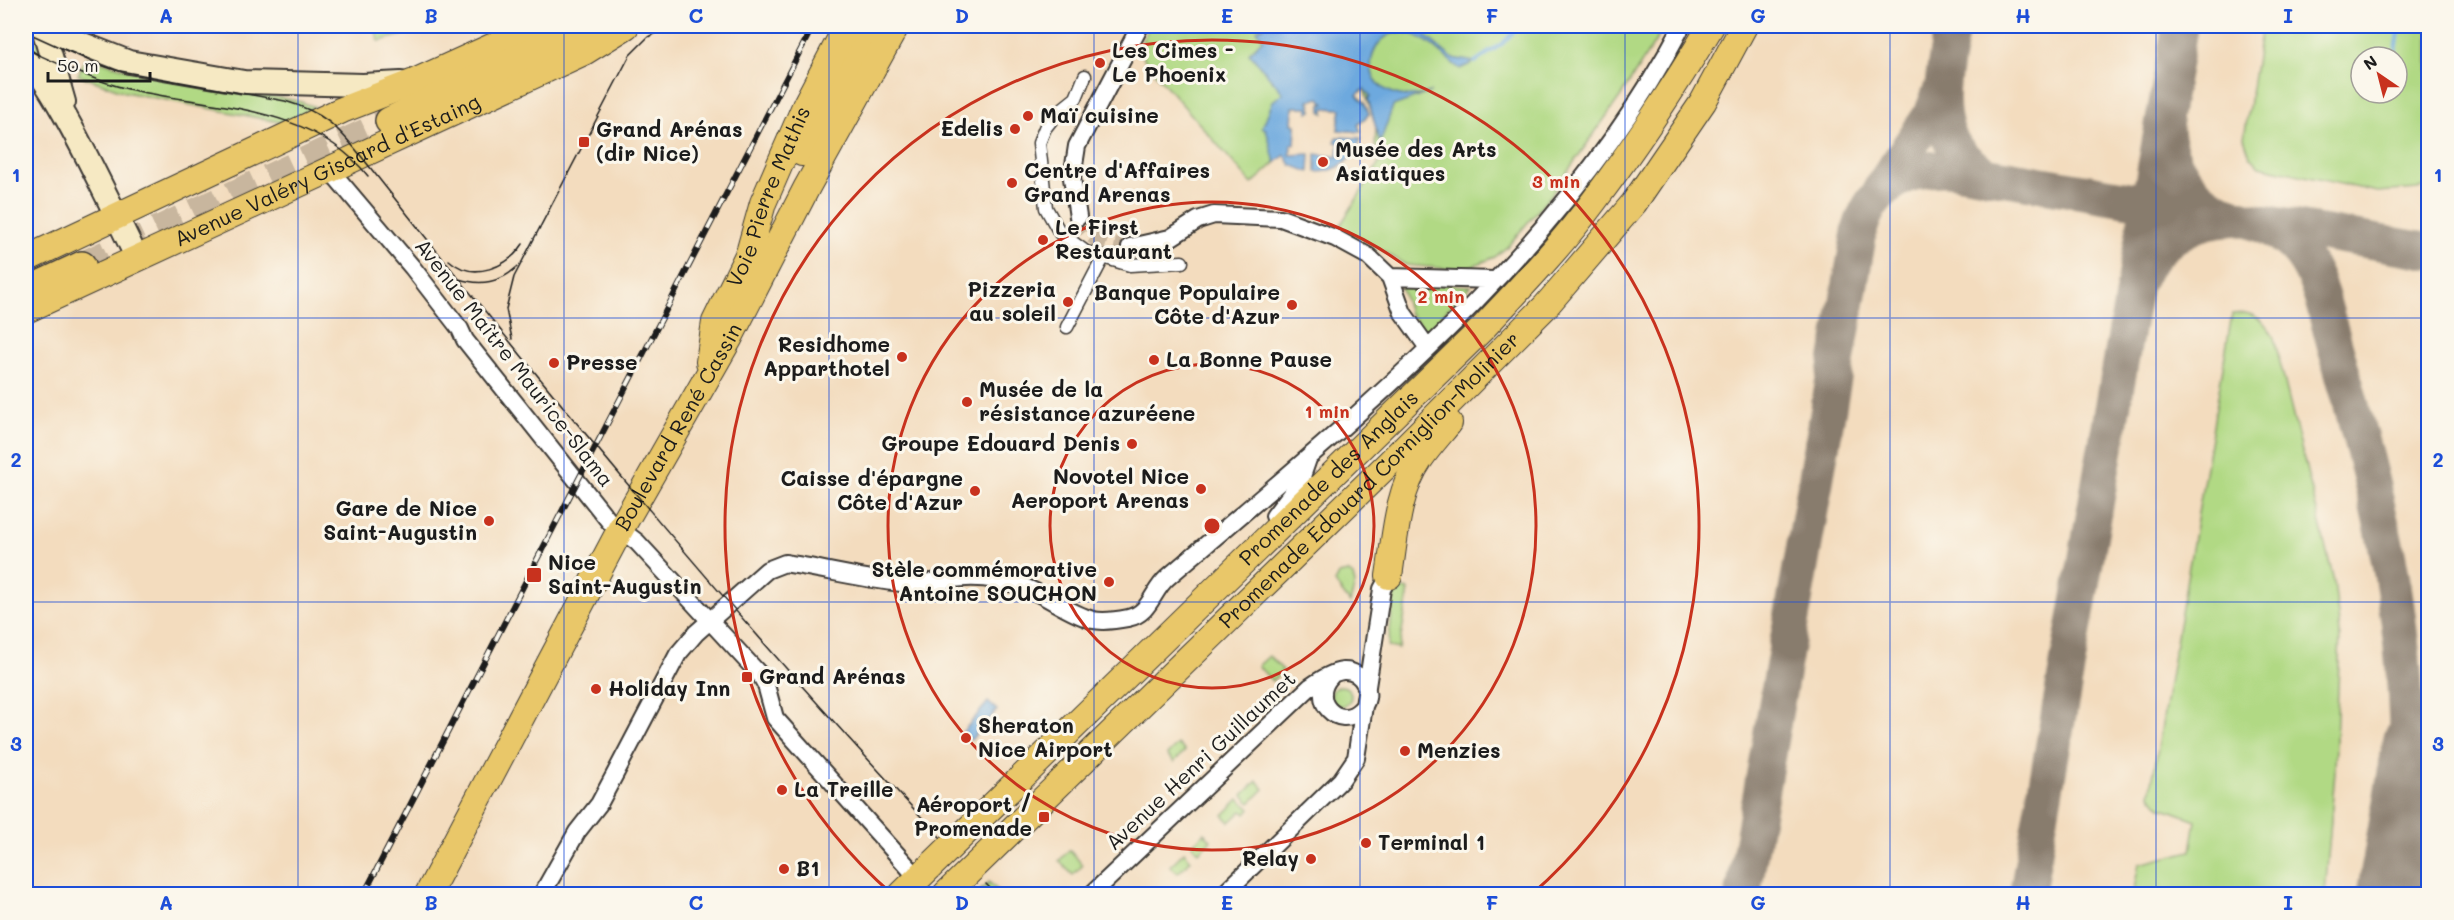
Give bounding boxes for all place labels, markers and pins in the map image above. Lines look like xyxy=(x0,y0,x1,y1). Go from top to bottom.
place label: Les Cimes - Le Phoenix xyxy=(1112,36,1234,87)
marker: Les Cimes - Le Phoenix xyxy=(1093,56,1107,70)
place label: Maï cuisine xyxy=(1040,101,1159,128)
marker: Maï cuisine xyxy=(1021,109,1035,123)
place label: Edelis xyxy=(940,114,1003,141)
place label: Grand Arénas (dir Nice) xyxy=(596,115,743,166)
marker: Edelis xyxy=(1008,122,1022,136)
marker: Grand Arénas (dir Nice) xyxy=(577,135,591,149)
place label: Musée des Arts Asiatiques xyxy=(1335,135,1497,186)
marker: Musée des Arts Asiatiques xyxy=(1316,155,1330,169)
place label: Centre d'Affaires Grand Arenas xyxy=(1024,156,1210,207)
marker: Centre d'Affaires Grand Arenas xyxy=(1005,176,1019,190)
place label: Le First Restaurant xyxy=(1055,213,1172,264)
marker: Le First Restaurant xyxy=(1036,233,1050,247)
place label: Pizzeria au soleil xyxy=(967,275,1056,326)
place label: Banque Populaire Côte d'Azur xyxy=(1094,278,1280,329)
marker: Pizzeria au soleil xyxy=(1061,295,1075,309)
marker: Banque Populaire Côte d'Azur xyxy=(1285,298,1299,312)
place label: Residhome Apparthotel xyxy=(763,330,890,381)
place label: La Bonne Pause xyxy=(1166,345,1332,372)
place label: Presse xyxy=(566,348,637,375)
marker: Residhome Apparthotel xyxy=(895,350,909,364)
marker: La Bonne Pause xyxy=(1147,353,1161,367)
marker: Presse xyxy=(547,356,561,370)
place label: Musée de la résistance azuréene xyxy=(979,375,1195,426)
marker: Musée de la résistance azuréene xyxy=(960,395,974,409)
place label: Groupe Edouard Denis xyxy=(881,429,1120,456)
marker: Groupe Edouard Denis xyxy=(1125,437,1139,451)
place label: Novotel Nice Aeroport Arenas xyxy=(1011,462,1189,513)
place label: Caisse d'épargne Côte d'Azur xyxy=(781,464,963,515)
marker: Novotel Nice Aeroport Arenas xyxy=(1194,482,1208,496)
marker: Caisse d'épargne Côte d'Azur xyxy=(968,484,982,498)
place label: Gare de Nice Saint-Augustin xyxy=(323,494,477,545)
marker: Gare de Nice Saint-Augustin xyxy=(482,514,496,528)
centre of rings xyxy=(1202,516,1222,536)
place label: Nice Saint-Augustin xyxy=(548,548,702,599)
place label: Stèle commémorative Antoine SOUCHON xyxy=(872,555,1097,606)
marker: Nice Saint-Augustin xyxy=(525,566,543,584)
marker: Stèle commémorative Antoine SOUCHON xyxy=(1102,575,1116,589)
place label: Grand Arénas xyxy=(759,662,906,689)
marker: Grand Arénas xyxy=(740,670,754,684)
place label: Holiday Inn xyxy=(608,674,730,702)
marker: Holiday Inn xyxy=(589,682,603,696)
place label: Sheraton Nice Airport xyxy=(978,711,1113,762)
marker: Sheraton Nice Airport xyxy=(959,731,973,745)
place label: Menzies xyxy=(1417,736,1501,763)
marker: Menzies xyxy=(1398,744,1412,758)
place label: La Treille xyxy=(794,775,893,802)
marker: La Treille xyxy=(775,783,789,797)
place label: Aéroport / Promenade xyxy=(914,790,1032,841)
marker: Aéroport / Promenade xyxy=(1037,810,1051,824)
place label: Terminal 1 xyxy=(1378,828,1485,855)
marker: Terminal 1 xyxy=(1359,836,1373,850)
place label: Relay xyxy=(1242,844,1299,872)
marker: Relay xyxy=(1304,852,1318,866)
place label: B1 xyxy=(796,854,819,881)
marker: B1 xyxy=(777,862,791,876)

